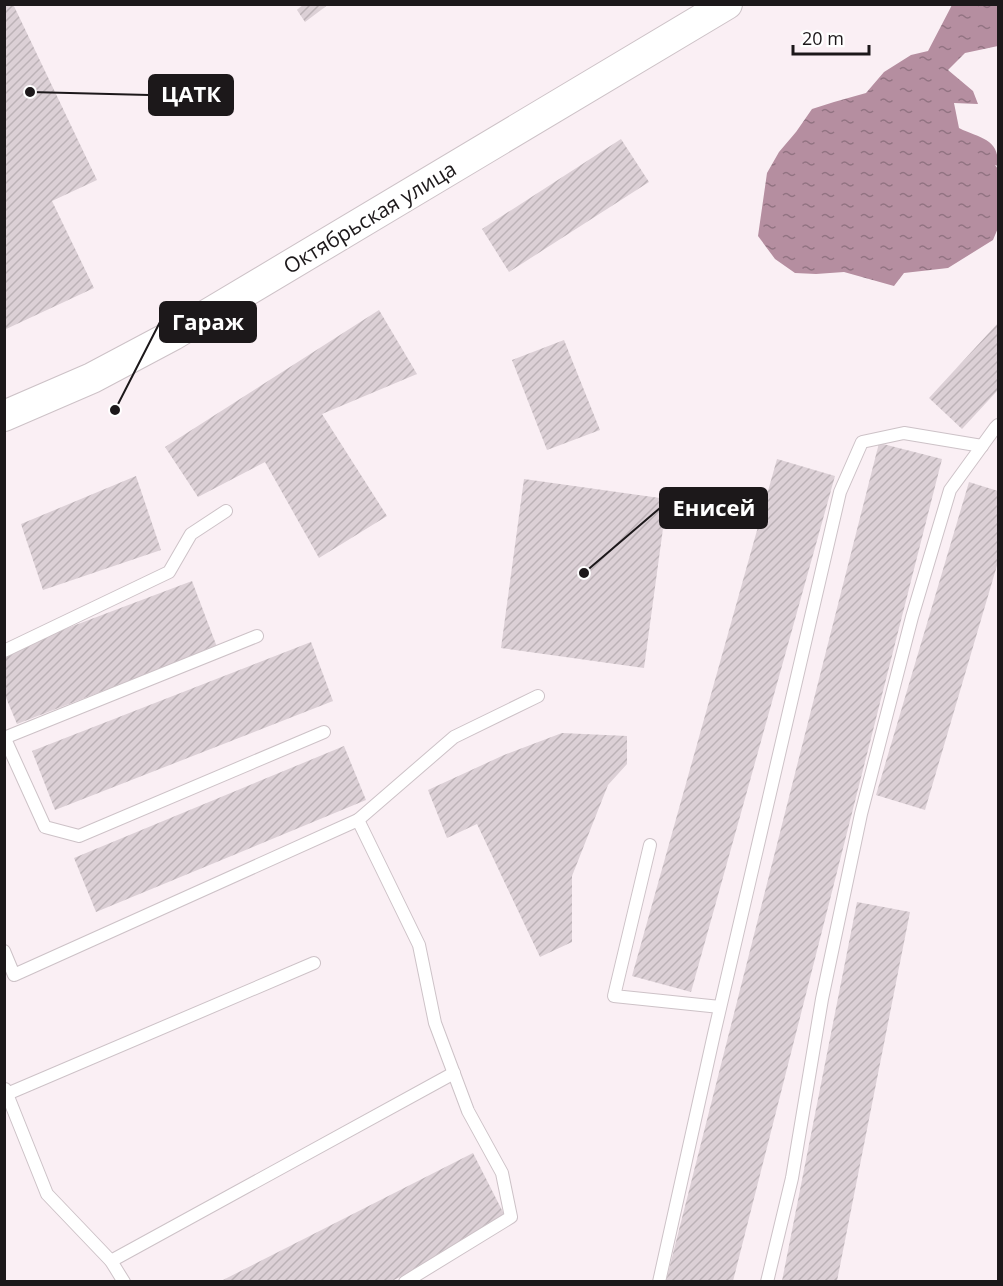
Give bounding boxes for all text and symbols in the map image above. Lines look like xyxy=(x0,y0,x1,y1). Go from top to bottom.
scale bar xyxy=(793,18,870,56)
text: 20 m xyxy=(802,26,844,50)
callout: ЦАТК xyxy=(149,75,233,115)
text: ЦАТК xyxy=(161,78,221,108)
street label: Октябрьская улица xyxy=(278,154,461,280)
callout: Гараж xyxy=(160,302,256,342)
text: Гараж xyxy=(172,306,245,336)
callout: Енисей xyxy=(660,488,767,528)
text: Енисей xyxy=(673,492,755,522)

